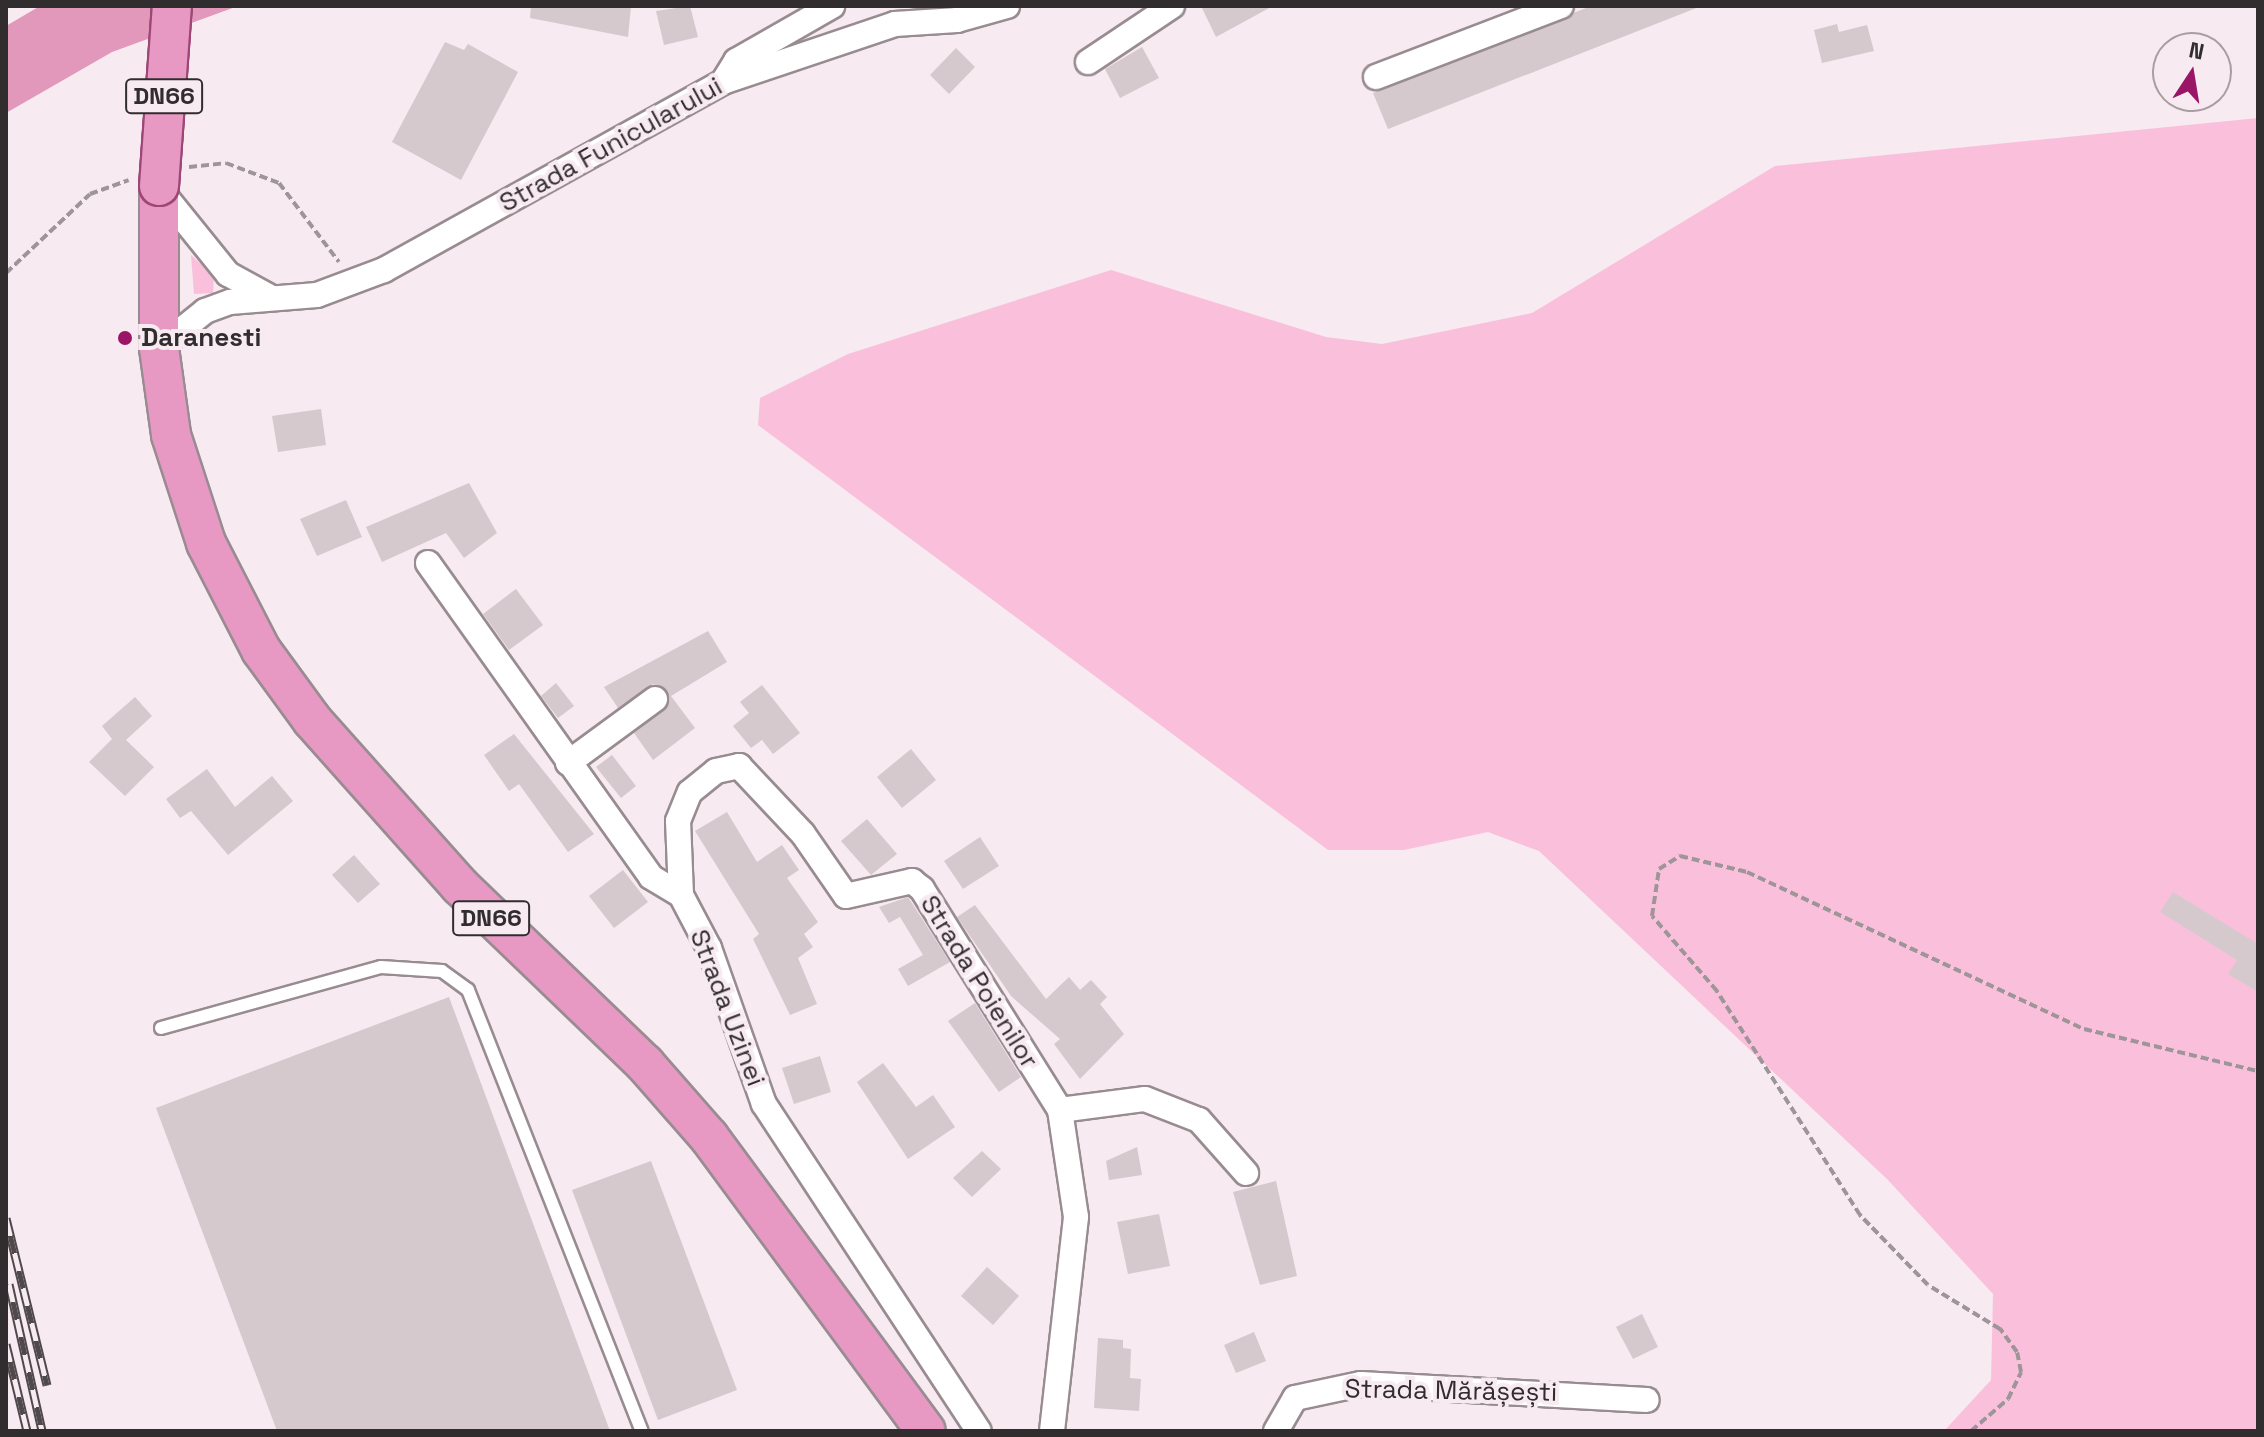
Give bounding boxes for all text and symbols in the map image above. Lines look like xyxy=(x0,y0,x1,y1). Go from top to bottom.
north arrow xyxy=(2152,32,2232,112)
text: N xyxy=(2186,35,2207,66)
street label: Strada Funicularului xyxy=(494,71,728,219)
road number: DN66 xyxy=(124,76,204,116)
place label: Daranesti xyxy=(141,322,262,354)
marker: Daranesti xyxy=(116,329,134,347)
street label: Strada Poienilor xyxy=(913,890,1045,1074)
road number: DN66 xyxy=(451,898,531,938)
street label: Strada Uzinei xyxy=(683,925,771,1091)
street label: Strada Mărășești xyxy=(1344,1374,1558,1408)

